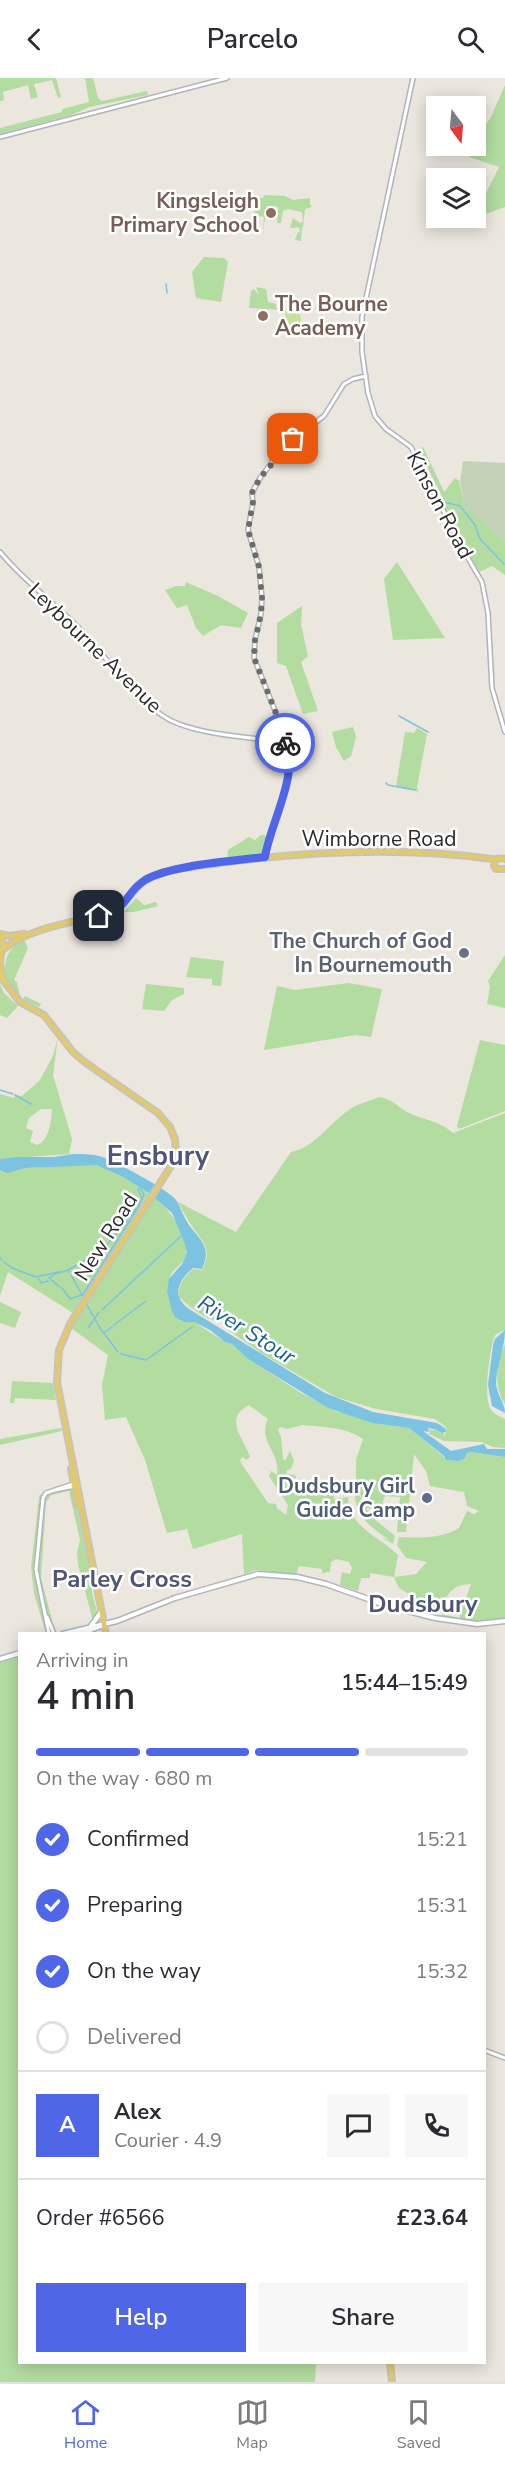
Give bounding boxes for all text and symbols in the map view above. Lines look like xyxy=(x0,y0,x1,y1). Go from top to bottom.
text: Parcelo xyxy=(207,21,298,58)
icon: back xyxy=(18,23,51,56)
icon: search xyxy=(454,23,487,56)
north arrow xyxy=(426,96,486,156)
map controls xyxy=(426,96,486,228)
button: layers xyxy=(426,168,486,228)
place label: Kingsleigh Primary School xyxy=(110,187,259,239)
marker: Kingsleigh Primary School xyxy=(264,206,278,220)
place label: The Bourne Academy xyxy=(275,290,388,342)
marker: The Bourne Academy xyxy=(256,309,270,323)
pin xyxy=(267,413,318,464)
icon: bag xyxy=(276,422,309,455)
street label: Kinson Road xyxy=(400,446,480,564)
street label: Leybourne Avenue xyxy=(22,577,168,719)
courier xyxy=(255,713,315,773)
icon: bike xyxy=(269,727,302,760)
street label: Wimborne Road xyxy=(302,825,456,853)
pin xyxy=(73,890,124,941)
icon: home xyxy=(82,899,115,932)
place label: The Church of God In Bournemouth xyxy=(270,927,452,979)
marker: The Church of God In Bournemouth xyxy=(457,946,471,960)
district label: Ensbury xyxy=(107,1138,210,1175)
street label: New Road xyxy=(68,1188,144,1286)
water label: River Stour xyxy=(192,1288,302,1372)
place label: Dudsbury Girl Guide Camp xyxy=(278,1472,415,1524)
marker: Dudsbury Girl Guide Camp xyxy=(420,1491,434,1505)
district label: Parley Cross xyxy=(52,1563,192,1595)
district label: Dudsbury xyxy=(368,1588,478,1620)
text: Arriving in xyxy=(36,1647,129,1674)
text: 15:44–15:49 xyxy=(341,1668,468,1698)
text: 4 min xyxy=(36,1670,135,1723)
text: On the way · 680 m xyxy=(36,1765,212,1792)
icon: check xyxy=(36,1823,69,1856)
text: Confirmed xyxy=(87,1824,189,1854)
text: 15:21 xyxy=(415,1826,468,1853)
icon: check xyxy=(36,1889,69,1922)
text: Preparing xyxy=(87,1890,183,1920)
text: 15:31 xyxy=(415,1892,468,1919)
icon: check xyxy=(36,1955,69,1988)
text: On the way xyxy=(87,1956,201,1986)
text: 15:32 xyxy=(415,1958,468,1985)
text: Delivered xyxy=(87,2022,182,2052)
button: chat xyxy=(327,2094,390,2157)
button: phone xyxy=(405,2094,468,2157)
text: Alex xyxy=(114,2097,161,2127)
text: A xyxy=(59,2110,76,2140)
text: Courier · 4.9 xyxy=(114,2127,222,2154)
text: Order #6566 xyxy=(36,2203,165,2233)
text: £23.64 xyxy=(397,2203,468,2233)
button: Help xyxy=(36,2283,246,2352)
button: Share xyxy=(258,2283,468,2352)
tab: Home xyxy=(64,2396,107,2454)
tab: Map xyxy=(236,2396,269,2454)
tab: Saved xyxy=(397,2396,441,2454)

